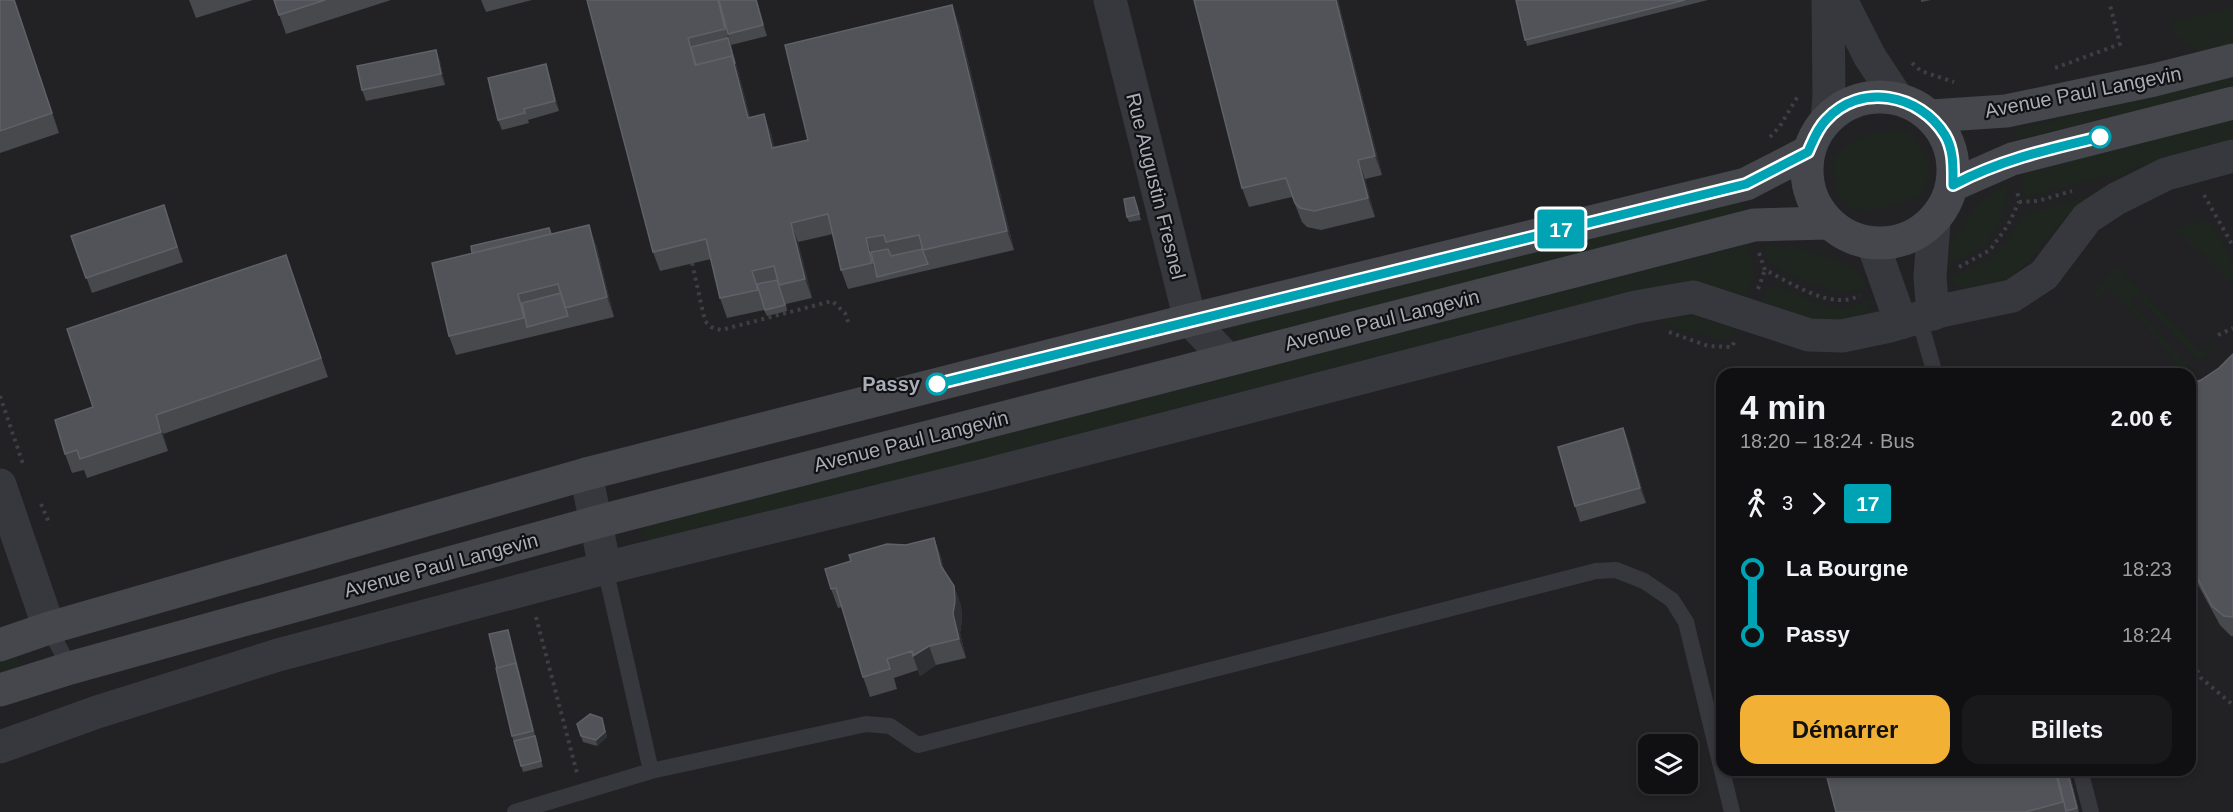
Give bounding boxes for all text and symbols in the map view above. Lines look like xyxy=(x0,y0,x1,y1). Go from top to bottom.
street label: Avenue Paul Langevin xyxy=(1983,62,2183,122)
street label: Rue Augustin Fresnel xyxy=(1122,91,1190,281)
unlabelled marker xyxy=(2089,126,2111,148)
line badge: 17 xyxy=(1534,210,1588,248)
text: 17 xyxy=(1549,218,1573,241)
street label: Avenue Paul Langevin xyxy=(1282,285,1482,355)
place label: Passy xyxy=(862,373,921,395)
marker: Passy xyxy=(926,373,948,395)
text: 4 min xyxy=(1740,389,1826,426)
street label: Avenue Paul Langevin xyxy=(811,406,1011,476)
text: 2.00 € xyxy=(2111,406,2172,431)
text: 18:20 – 18:24 · Bus xyxy=(1740,430,1915,452)
icon: walk xyxy=(1740,487,1773,520)
icon: forward xyxy=(1802,487,1835,520)
text: 3 xyxy=(1782,492,1793,514)
text: 17 xyxy=(1856,492,1879,515)
street label: Avenue Paul Langevin xyxy=(342,529,540,601)
text: La Bourgne xyxy=(1786,556,1908,581)
text: 18:23 xyxy=(2122,558,2172,580)
text: Passy xyxy=(1786,622,1850,647)
text: 18:24 xyxy=(2122,624,2172,646)
button: Démarrer xyxy=(1740,695,1950,764)
button: Billets xyxy=(1962,695,2172,764)
map controls xyxy=(1638,734,1698,794)
button: layers xyxy=(1638,734,1698,794)

